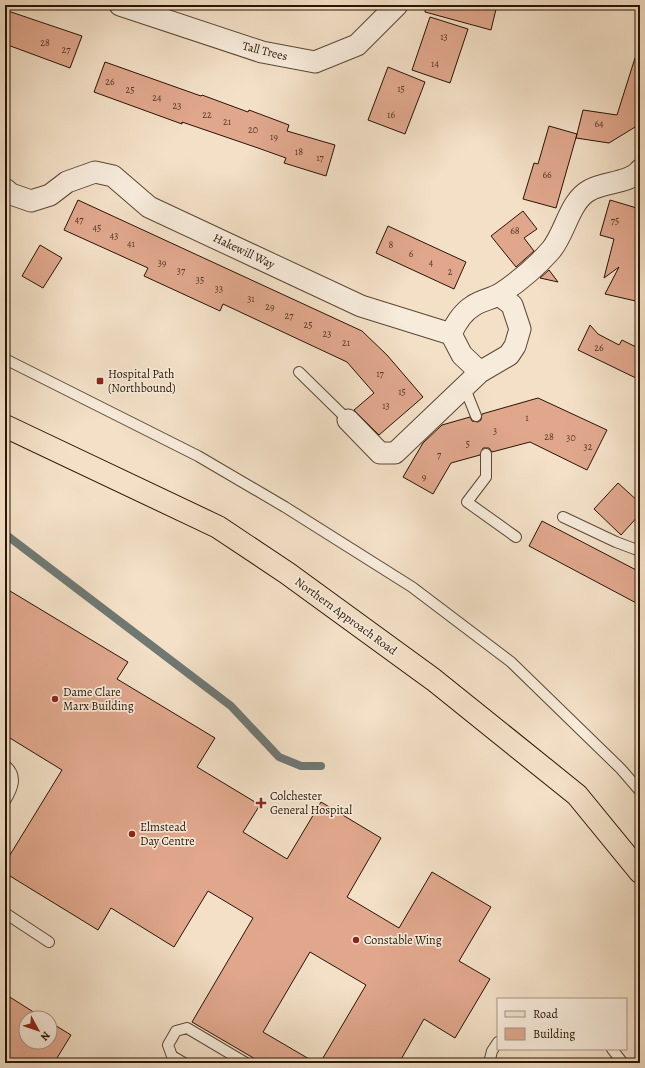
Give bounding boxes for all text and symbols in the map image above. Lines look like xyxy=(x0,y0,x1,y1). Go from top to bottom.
house number: 13 xyxy=(440,30,448,43)
house number: 28 xyxy=(40,36,50,49)
street label: Tall Trees xyxy=(241,38,289,64)
house number: 27 xyxy=(62,43,71,56)
house number: 14 xyxy=(431,57,439,70)
house number: 26 xyxy=(105,75,115,88)
house number: 15 xyxy=(397,82,405,95)
house number: 25 xyxy=(125,83,135,96)
house number: 24 xyxy=(152,91,162,104)
house number: 23 xyxy=(173,99,181,112)
house number: 22 xyxy=(202,108,212,121)
house number: 16 xyxy=(387,108,395,121)
house number: 21 xyxy=(223,115,232,128)
house number: 64 xyxy=(594,117,604,130)
house number: 20 xyxy=(248,123,258,136)
house number: 19 xyxy=(270,130,278,143)
house number: 18 xyxy=(295,145,303,158)
house number: 17 xyxy=(316,151,325,164)
house number: 66 xyxy=(542,168,552,181)
house number: 47 xyxy=(75,213,84,226)
house number: 75 xyxy=(611,214,619,227)
house number: 45 xyxy=(93,221,101,234)
house number: 68 xyxy=(510,224,520,237)
house number: 43 xyxy=(110,229,118,242)
street label: Hakewill Way xyxy=(210,230,278,273)
house number: 41 xyxy=(127,237,136,250)
house number: 8 xyxy=(389,238,394,251)
house number: 6 xyxy=(409,247,414,260)
house number: 39 xyxy=(158,256,167,269)
house number: 4 xyxy=(429,256,434,269)
house number: 37 xyxy=(177,264,186,277)
house number: 2 xyxy=(448,265,453,278)
house number: 35 xyxy=(196,273,204,286)
house number: 33 xyxy=(215,282,223,295)
house number: 31 xyxy=(247,292,255,305)
house number: 29 xyxy=(265,300,275,313)
house number: 27 xyxy=(285,309,294,322)
house number: 25 xyxy=(303,318,313,331)
house number: 23 xyxy=(323,327,331,340)
house number: 21 xyxy=(342,336,351,349)
house number: 26 xyxy=(594,341,604,354)
place label: Hospital Path (Northbound) xyxy=(108,366,176,396)
house number: 17 xyxy=(376,367,385,380)
marker: Hospital Path (Northbound) xyxy=(95,376,105,386)
house number: 15 xyxy=(398,385,406,398)
house number: 13 xyxy=(382,399,390,412)
house number: 1 xyxy=(525,411,529,424)
house number: 3 xyxy=(493,424,497,437)
house number: 28 xyxy=(544,430,554,443)
house number: 30 xyxy=(566,431,576,444)
house number: 5 xyxy=(466,437,470,450)
house number: 32 xyxy=(584,440,593,453)
house number: 7 xyxy=(437,448,442,461)
house number: 9 xyxy=(422,470,427,483)
street label: Northern Approach Road xyxy=(292,573,401,659)
place label: Dame Clare Marx Building xyxy=(63,684,134,714)
marker: Dame Clare Marx Building xyxy=(50,694,60,704)
place label: Colchester General Hospital xyxy=(270,788,352,818)
marker: Colchester General Hospital xyxy=(255,797,267,809)
place label: Elmstead Day Centre xyxy=(140,819,195,849)
marker: Elmstead Day Centre xyxy=(127,829,137,839)
place label: Constable Wing xyxy=(364,932,442,948)
marker: Constable Wing xyxy=(351,935,361,945)
legend xyxy=(497,998,627,1050)
text: Road xyxy=(533,1006,559,1022)
north arrow xyxy=(18,1010,58,1050)
text: Building xyxy=(533,1026,575,1042)
text: N xyxy=(37,1028,54,1044)

